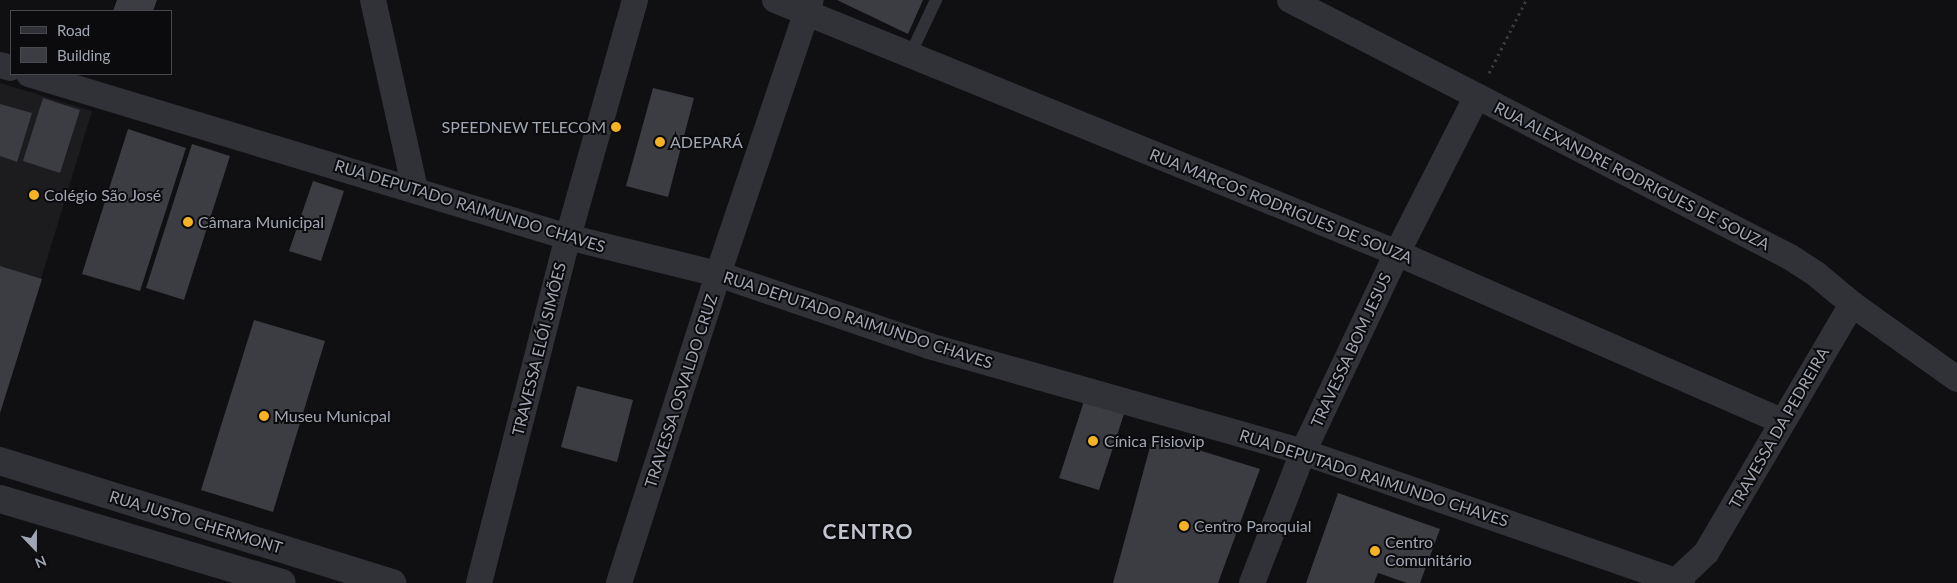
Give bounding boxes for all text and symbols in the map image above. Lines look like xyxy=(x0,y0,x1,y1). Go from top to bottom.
legend xyxy=(10,10,172,75)
text: Road xyxy=(57,21,90,39)
text: Building xyxy=(57,46,110,64)
street label: RUA ALEXANDRE RODRIGUES DE SOUZA xyxy=(1491,98,1773,254)
place label: SPEEDNEW TELECOM xyxy=(441,117,606,137)
marker: SPEEDNEW TELECOM xyxy=(610,121,622,133)
place label: ADEPARÁ xyxy=(670,132,743,152)
marker: ADEPARÁ xyxy=(654,136,666,148)
street label: RUA MARCOS RODRIGUES DE SOUZA xyxy=(1147,144,1415,268)
street label: RUA DEPUTADO RAIMUNDO CHAVES xyxy=(332,156,608,256)
place label: Colégio São José xyxy=(44,185,162,205)
marker: Colégio São José xyxy=(28,189,40,201)
place label: Câmara Municipal xyxy=(198,212,324,232)
marker: Câmara Municipal xyxy=(182,216,194,228)
street label: TRAVESSA ELÓI SIMÕES xyxy=(508,260,570,438)
street label: RUA DEPUTADO RAIMUNDO CHAVES xyxy=(721,267,995,373)
street label: TRAVESSA BOM JESUS xyxy=(1307,269,1395,431)
street label: TRAVESSA OSVALDO CRUZ xyxy=(641,291,721,491)
street label: TRAVESSA DA PEDREIRA xyxy=(1725,344,1833,512)
place label: Museu Municpal xyxy=(274,406,391,426)
marker: Museu Municpal xyxy=(258,410,270,422)
street label: RUA DEPUTADO RAIMUNDO CHAVES xyxy=(1237,425,1511,531)
place label: Cínica Fisiovip xyxy=(1104,431,1205,451)
marker: Cínica Fisiovip xyxy=(1086,434,1100,448)
street label: RUA JUSTO CHERMONT xyxy=(107,486,285,558)
place label: Centro Paroquial xyxy=(1194,516,1312,536)
district label: CENTRO xyxy=(822,518,914,544)
marker: Centro Paroquial xyxy=(1178,520,1190,532)
north arrow xyxy=(10,523,60,573)
place label: Centro Comunitário xyxy=(1385,532,1472,570)
marker: Centro Comunitário xyxy=(1369,545,1381,557)
text: N xyxy=(33,552,49,572)

